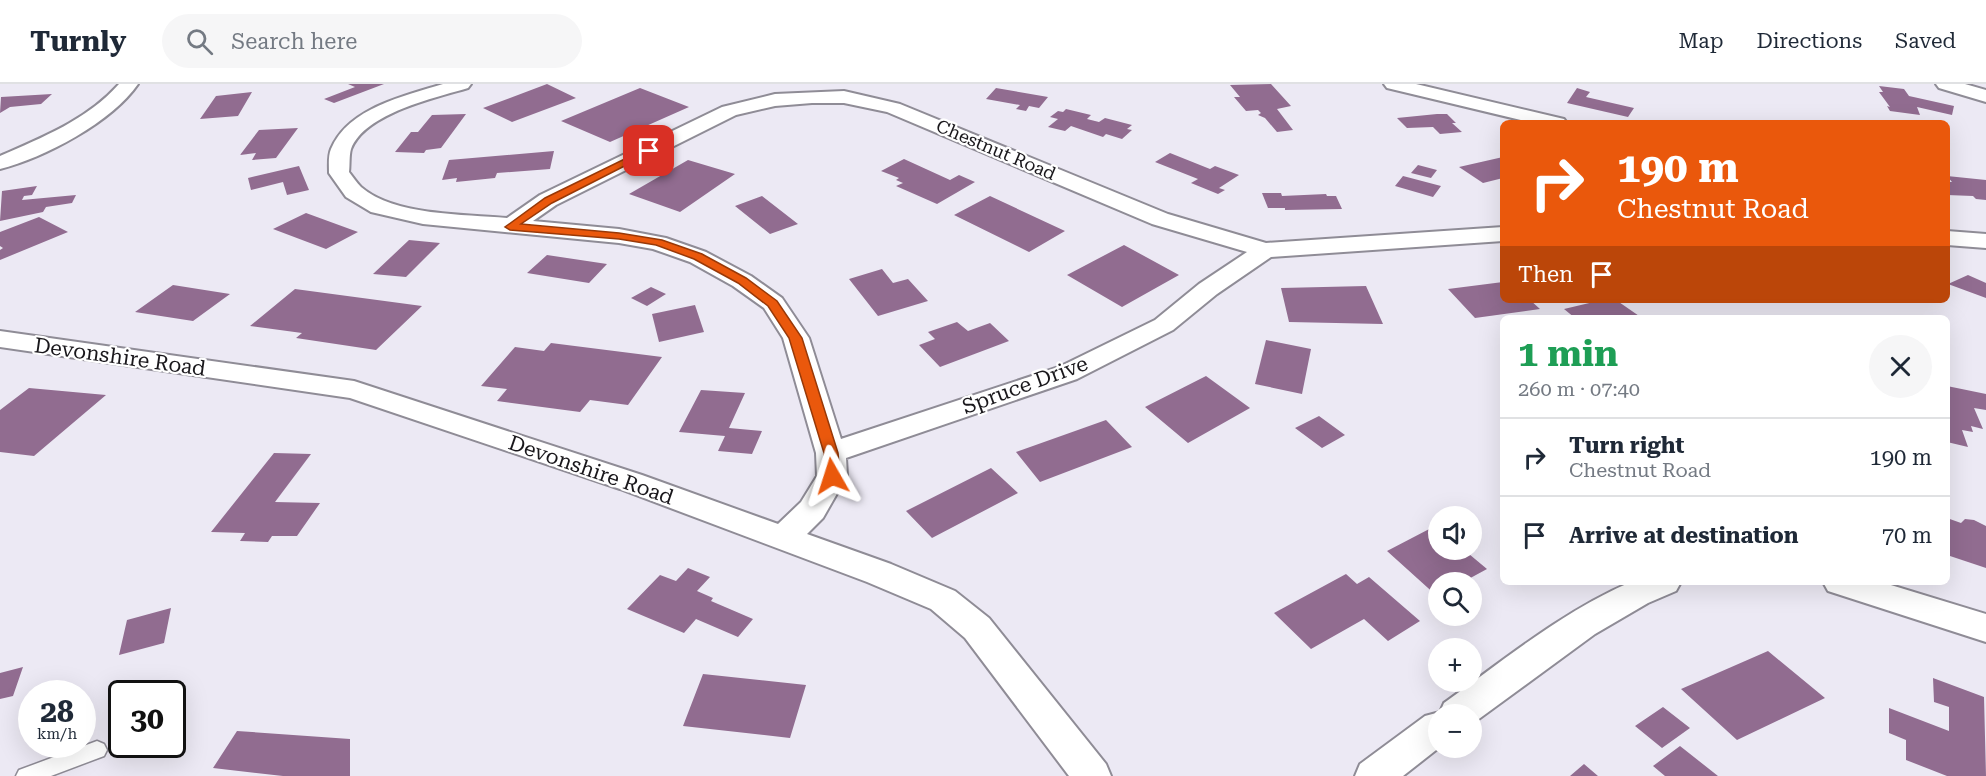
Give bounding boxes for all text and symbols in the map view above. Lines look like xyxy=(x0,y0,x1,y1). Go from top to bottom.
search box xyxy=(162,14,582,68)
text: Turnly xyxy=(30,25,126,58)
icon: search xyxy=(183,25,216,58)
text: Search here xyxy=(231,29,357,54)
text: Map xyxy=(1679,29,1723,53)
text: Directions xyxy=(1756,29,1862,53)
text: Saved xyxy=(1895,29,1956,53)
street label: Chestnut Road xyxy=(933,115,1060,184)
pin xyxy=(623,125,674,176)
icon: arrive xyxy=(632,134,665,167)
text: 190 m xyxy=(1617,143,1739,192)
icon: right xyxy=(1518,144,1596,222)
text: Chestnut Road xyxy=(1617,193,1809,225)
icon: arrive xyxy=(1585,258,1618,291)
text: Then xyxy=(1518,262,1573,287)
street label: Devonshire Road xyxy=(33,333,208,381)
text: 1 min xyxy=(1518,333,1618,375)
button: close xyxy=(1869,335,1932,398)
street label: Spruce Drive xyxy=(959,351,1091,419)
text: 260 m · 07:40 xyxy=(1518,377,1640,401)
street label: Devonshire Road xyxy=(505,431,677,510)
text: Turn right xyxy=(1569,433,1684,458)
icon: right xyxy=(1518,441,1551,474)
position arrow xyxy=(800,444,864,508)
text: 190 m xyxy=(1869,445,1932,470)
text: Chestnut Road xyxy=(1569,458,1711,482)
map controls xyxy=(1428,506,1482,758)
button: sound xyxy=(1428,506,1482,560)
icon: arrive xyxy=(1518,519,1551,552)
text: Arrive at destination xyxy=(1569,523,1798,548)
text: 70 m xyxy=(1882,523,1932,548)
button: search xyxy=(1428,572,1482,626)
button: + xyxy=(1428,638,1482,692)
speed limit sign: 30 xyxy=(108,680,186,758)
text: 28 xyxy=(40,694,74,729)
button: − xyxy=(1428,704,1482,758)
text: km/h xyxy=(37,725,77,743)

